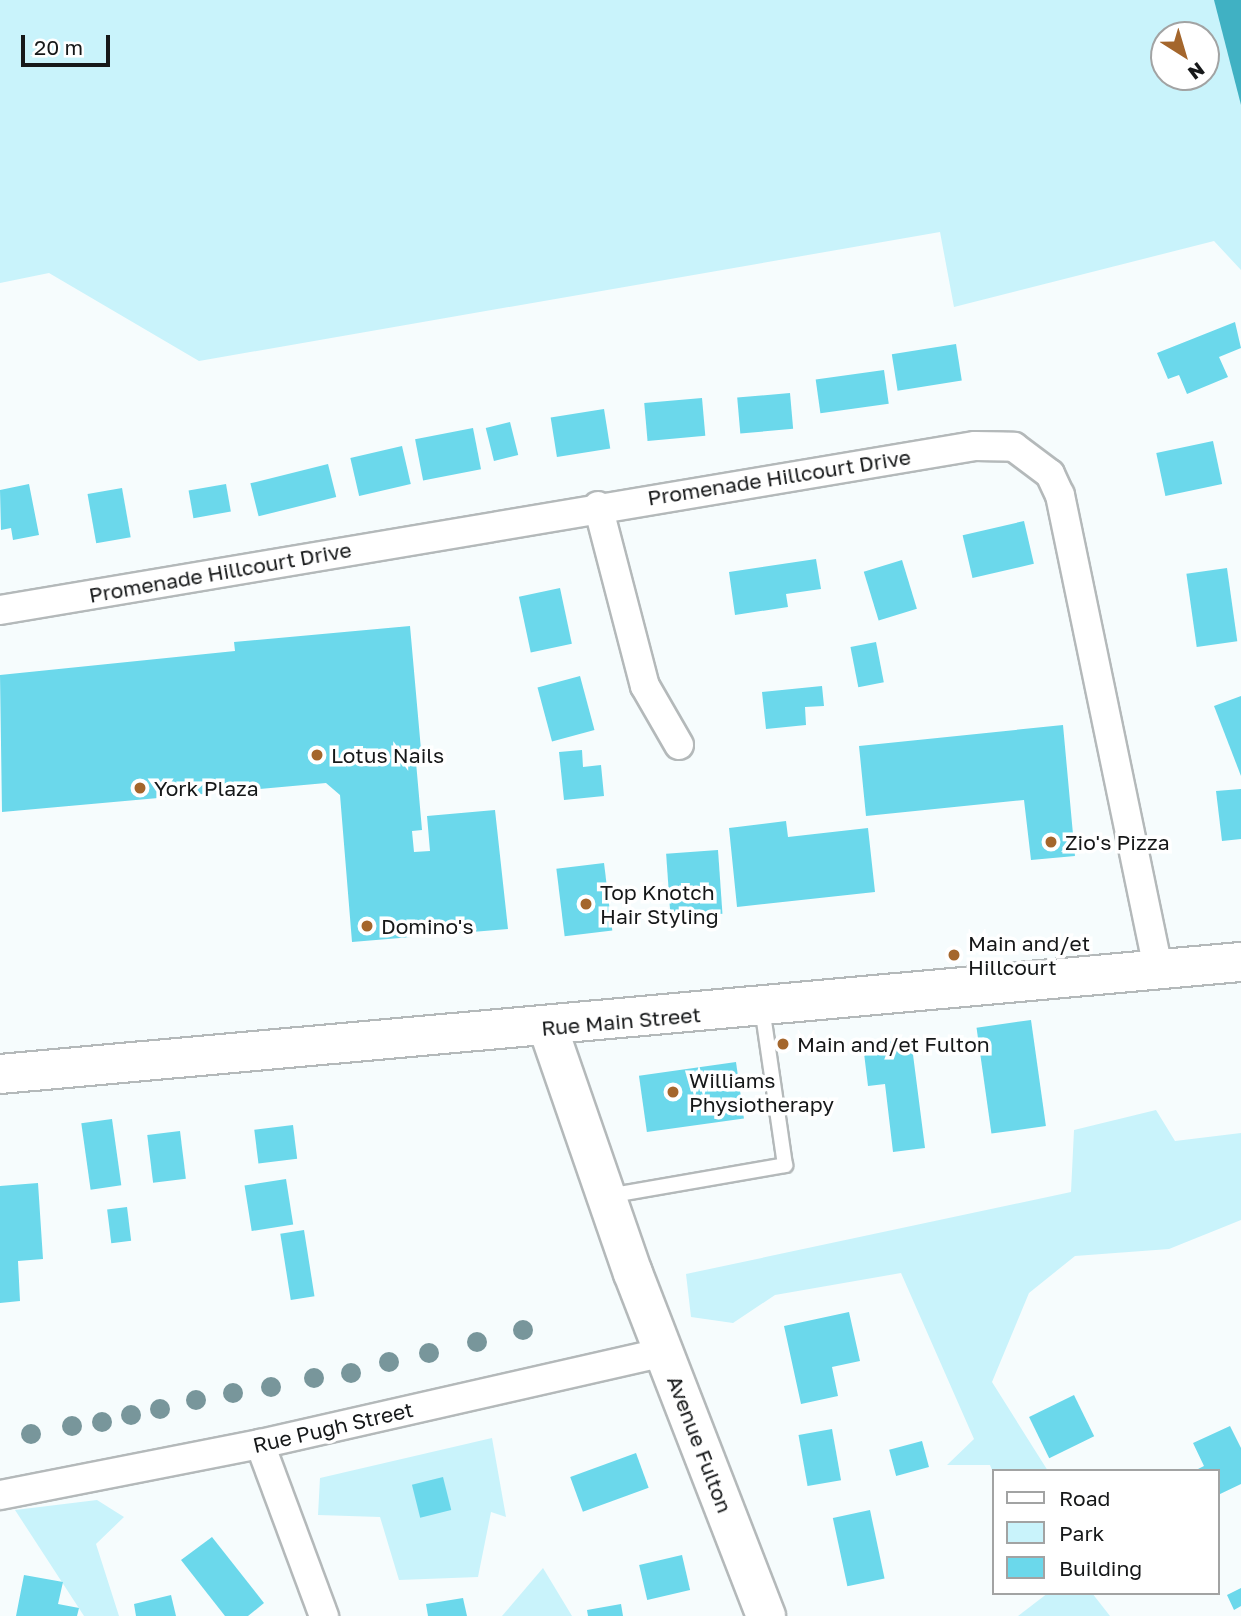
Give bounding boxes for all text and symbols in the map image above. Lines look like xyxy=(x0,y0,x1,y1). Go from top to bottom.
scale bar xyxy=(24,21,114,65)
north arrow xyxy=(1150,21,1220,91)
text: 20 m xyxy=(34,34,83,60)
text: N xyxy=(1184,58,1209,85)
street label: Promenade Hillcourt Drive xyxy=(646,444,912,510)
street label: Promenade Hillcourt Drive xyxy=(87,536,353,608)
place label: Lotus Nails xyxy=(331,742,444,768)
marker: Lotus Nails xyxy=(309,747,325,763)
place label: York Plaza xyxy=(154,775,259,801)
marker: York Plaza xyxy=(132,780,148,796)
place label: Zio's Pizza xyxy=(1065,829,1169,855)
marker: Zio's Pizza xyxy=(1043,834,1059,850)
place label: Top Knotch Hair Styling xyxy=(600,879,719,929)
marker: Top Knotch Hair Styling xyxy=(578,896,594,912)
place label: Domino's xyxy=(381,913,474,939)
marker: Domino's xyxy=(359,918,375,934)
place label: Main and/et Hillcourt xyxy=(968,930,1090,980)
marker: Main and/et Hillcourt xyxy=(946,947,962,963)
street label: Rue Main Street xyxy=(540,1001,702,1041)
place label: Main and/et Fulton xyxy=(797,1031,990,1057)
marker: Main and/et Fulton xyxy=(775,1036,791,1052)
place label: Williams Physiotherapy xyxy=(689,1067,834,1117)
marker: Williams Physiotherapy xyxy=(663,1082,683,1102)
street label: Avenue Fulton xyxy=(662,1372,738,1516)
street label: Rue Pugh Street xyxy=(250,1396,416,1458)
legend xyxy=(992,1469,1220,1595)
text: Road xyxy=(1059,1485,1110,1511)
text: Park xyxy=(1059,1520,1104,1546)
text: Building xyxy=(1059,1555,1142,1581)

